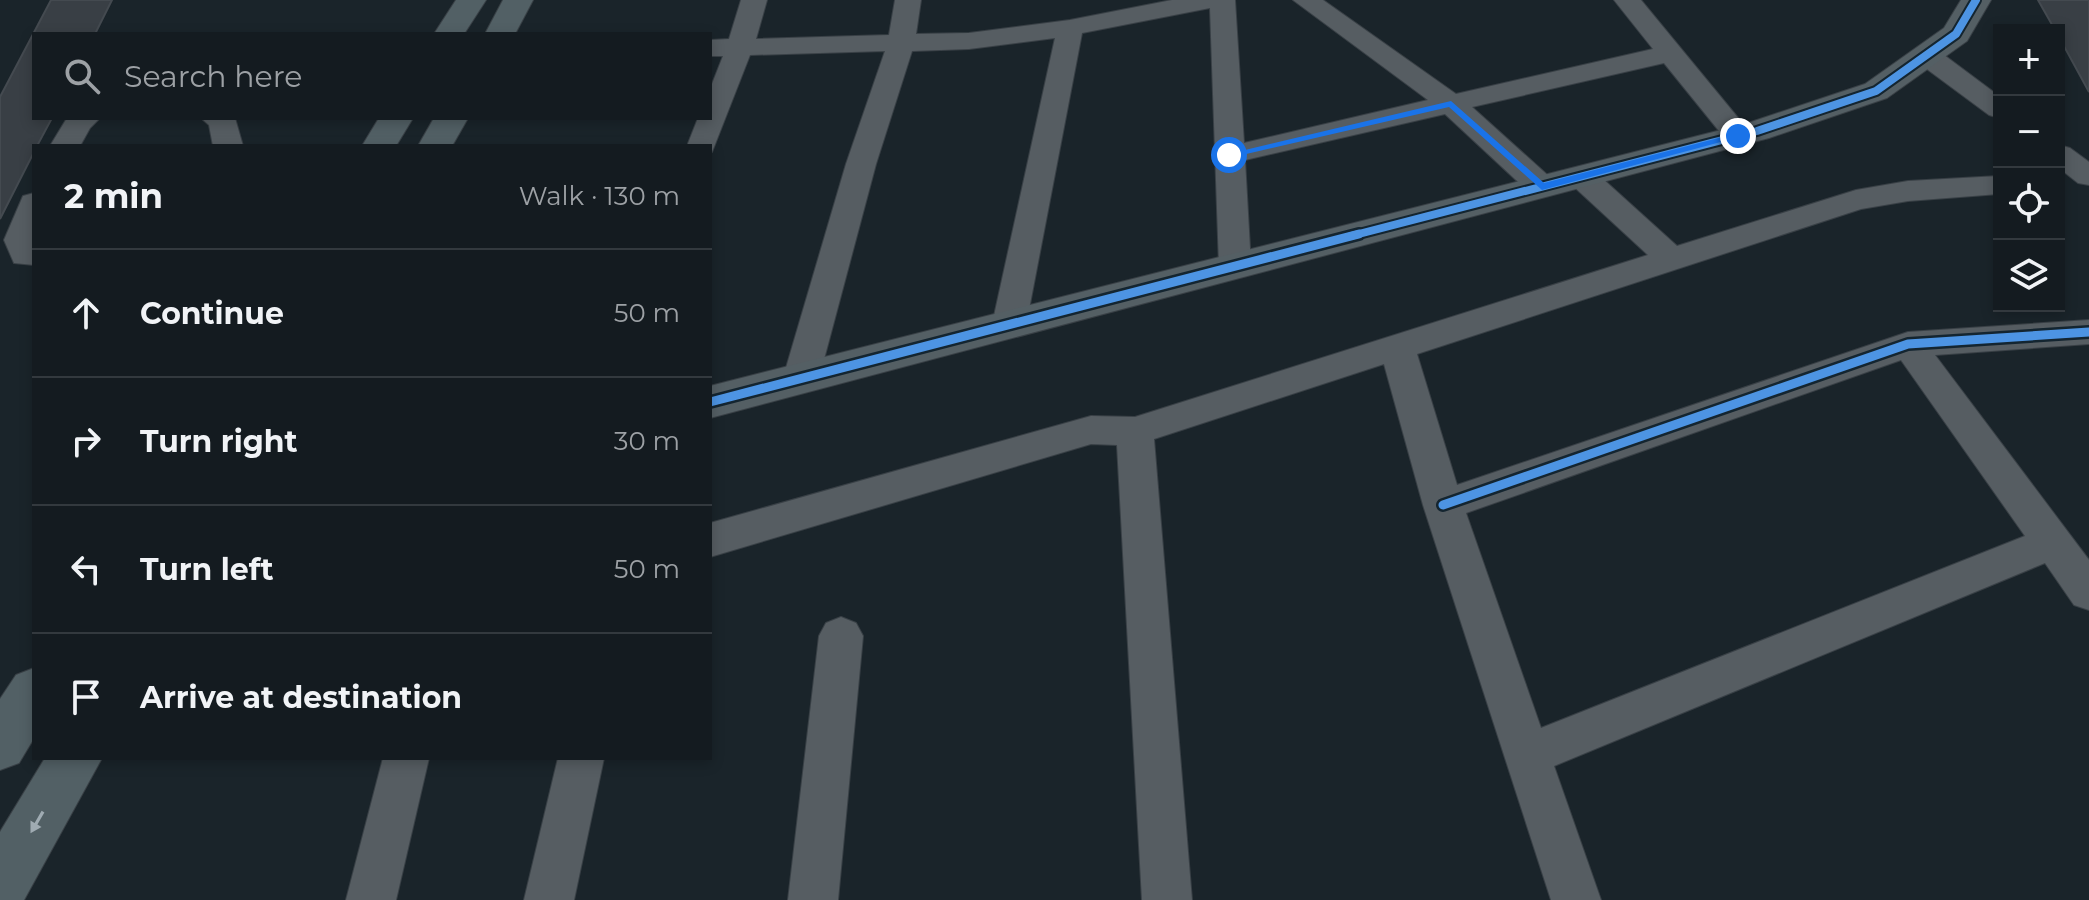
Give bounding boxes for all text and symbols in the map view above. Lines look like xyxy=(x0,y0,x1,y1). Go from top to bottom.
map controls xyxy=(1993,24,2065,312)
button: + xyxy=(1993,24,2065,96)
search box xyxy=(32,32,712,120)
icon: search xyxy=(60,54,104,98)
text: Search here xyxy=(124,58,302,95)
button: − xyxy=(1993,96,2065,168)
route end xyxy=(1720,118,1756,154)
route start xyxy=(1211,137,1247,173)
button: locate xyxy=(1993,168,2065,240)
text: 2 min xyxy=(64,175,163,217)
text: Walk · 130 m xyxy=(519,180,680,212)
button: layers xyxy=(1993,240,2065,312)
icon: ahead xyxy=(64,291,108,335)
text: Continue xyxy=(140,295,284,332)
text: 50 m xyxy=(614,297,680,329)
icon: right xyxy=(64,419,108,463)
text: Turn right xyxy=(140,423,297,460)
text: 30 m xyxy=(614,425,680,457)
icon: left xyxy=(64,547,108,591)
text: Turn left xyxy=(140,551,273,588)
text: 50 m xyxy=(614,553,680,585)
icon: arrive xyxy=(64,675,108,719)
text: Arrive at destination xyxy=(140,679,462,716)
one-way arrow xyxy=(30,811,44,833)

